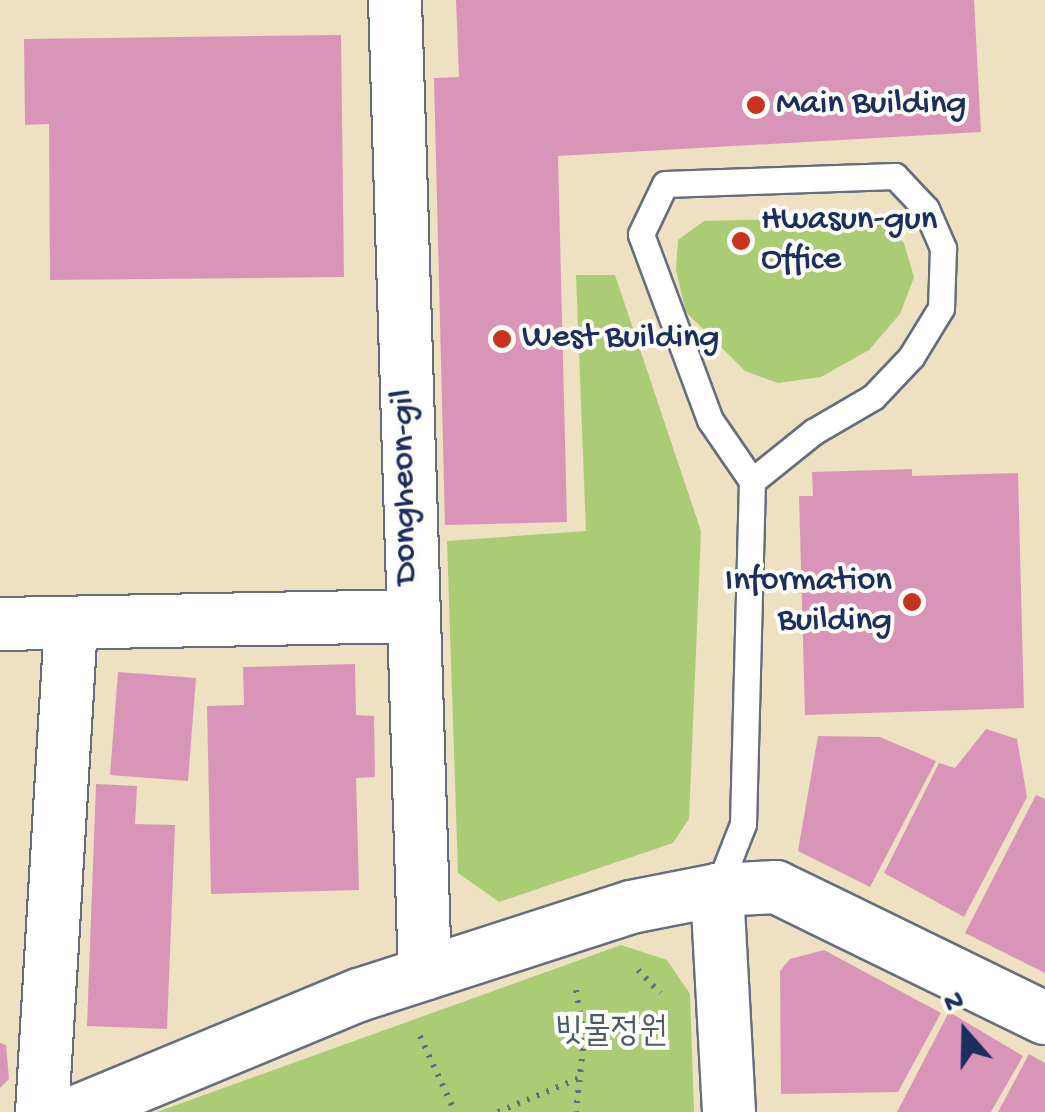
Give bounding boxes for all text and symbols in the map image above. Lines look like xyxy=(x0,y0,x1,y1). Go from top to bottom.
place label: Main Building xyxy=(776,84,966,126)
marker: Main Building xyxy=(745,94,767,116)
place label: Hwasun-gun Office xyxy=(761,200,937,282)
marker: Hwasun-gun Office xyxy=(730,230,752,252)
place label: West Building xyxy=(522,318,720,360)
marker: West Building xyxy=(491,328,513,350)
street label: Dongheon-gil xyxy=(383,389,429,585)
place label: Information Building xyxy=(725,561,892,643)
marker: Information Building xyxy=(901,591,923,613)
north arrow xyxy=(915,982,1015,1082)
text: N xyxy=(940,985,969,1022)
park label: 빗물정원 xyxy=(555,1013,667,1055)

